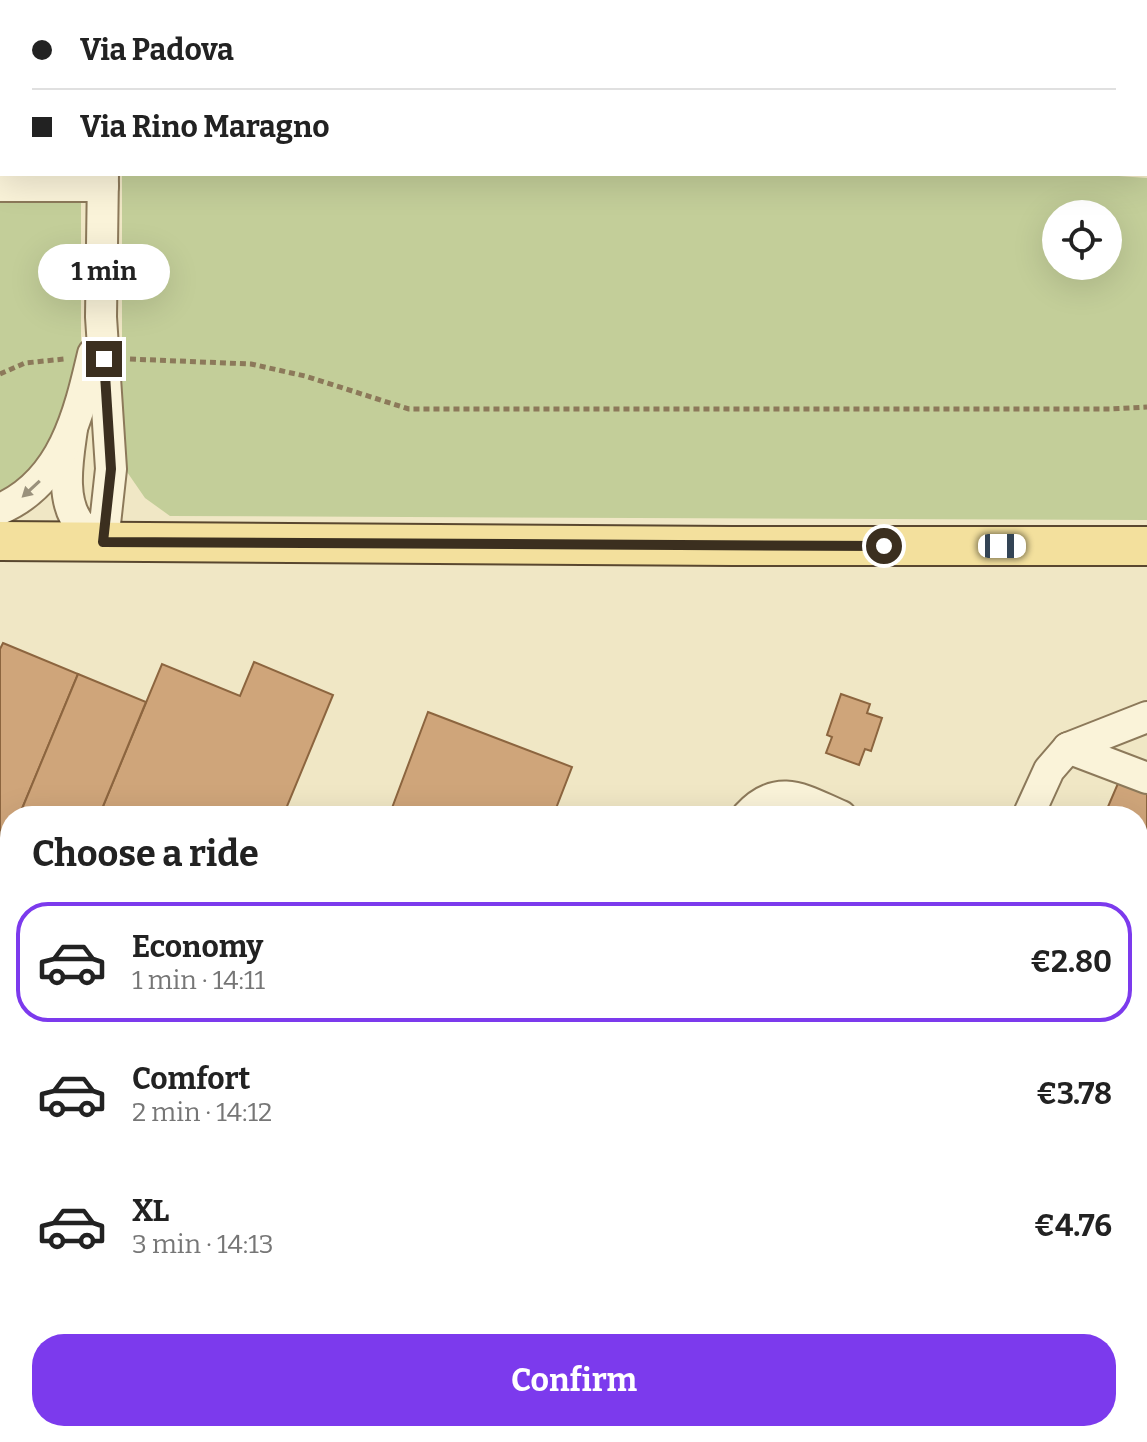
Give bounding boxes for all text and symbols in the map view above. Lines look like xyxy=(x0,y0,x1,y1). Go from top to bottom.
text: Via Padova xyxy=(80,32,234,68)
text: Via Rino Maragno xyxy=(80,109,330,145)
map controls xyxy=(1042,200,1122,280)
button: locate xyxy=(1042,200,1122,280)
callout: 1 min xyxy=(38,243,170,299)
text: 1 min xyxy=(71,256,137,287)
route end xyxy=(86,341,122,377)
one-way arrow xyxy=(22,480,41,498)
route start xyxy=(866,528,902,564)
car xyxy=(978,534,1026,558)
text: Choose a ride xyxy=(32,832,259,876)
icon: car xyxy=(36,926,108,998)
text: Economy xyxy=(132,929,263,965)
text: €2.80 xyxy=(1030,944,1112,980)
text: 1 min · 14:11 xyxy=(132,965,265,996)
icon: car xyxy=(36,1058,108,1130)
text: Comfort xyxy=(132,1061,250,1097)
text: €3.78 xyxy=(1036,1076,1112,1112)
text: 2 min · 14:12 xyxy=(132,1097,272,1128)
icon: car xyxy=(36,1190,108,1262)
text: XL xyxy=(132,1193,169,1229)
text: €4.76 xyxy=(1034,1208,1112,1244)
text: 3 min · 14:13 xyxy=(132,1229,274,1260)
button: Confirm xyxy=(32,1334,1116,1426)

